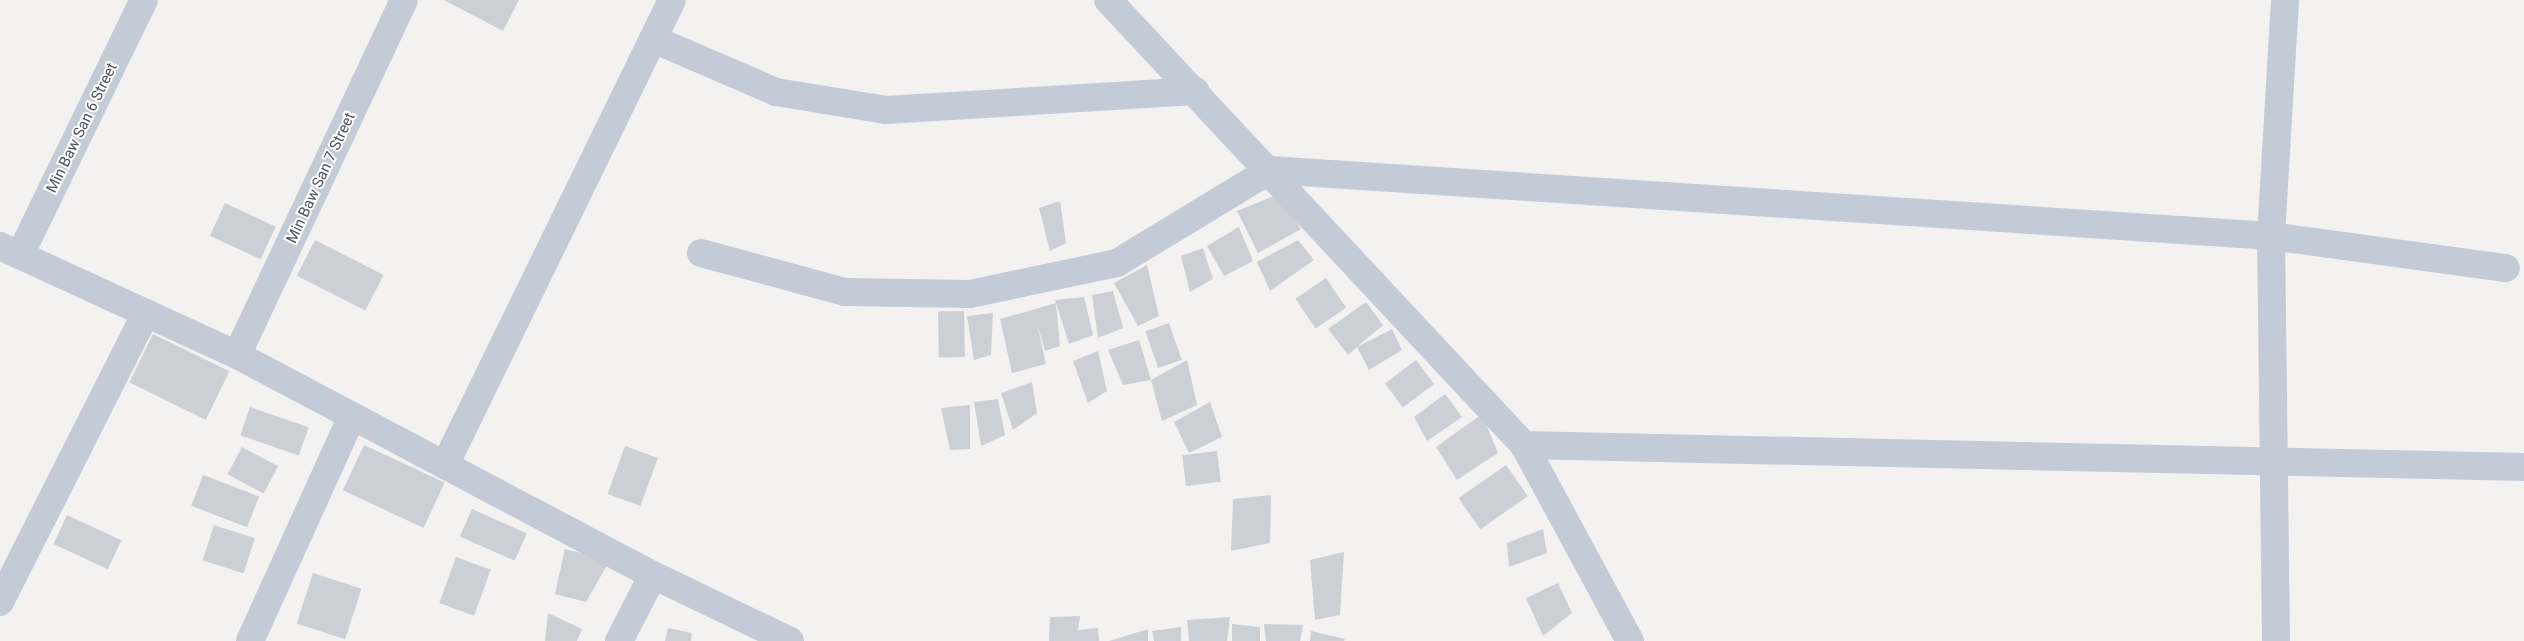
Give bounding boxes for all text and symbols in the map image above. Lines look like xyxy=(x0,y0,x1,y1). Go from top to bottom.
street label: Min Baw San 6 Street xyxy=(43,60,121,196)
street label: Min Baw San 7 Street xyxy=(283,110,359,246)

